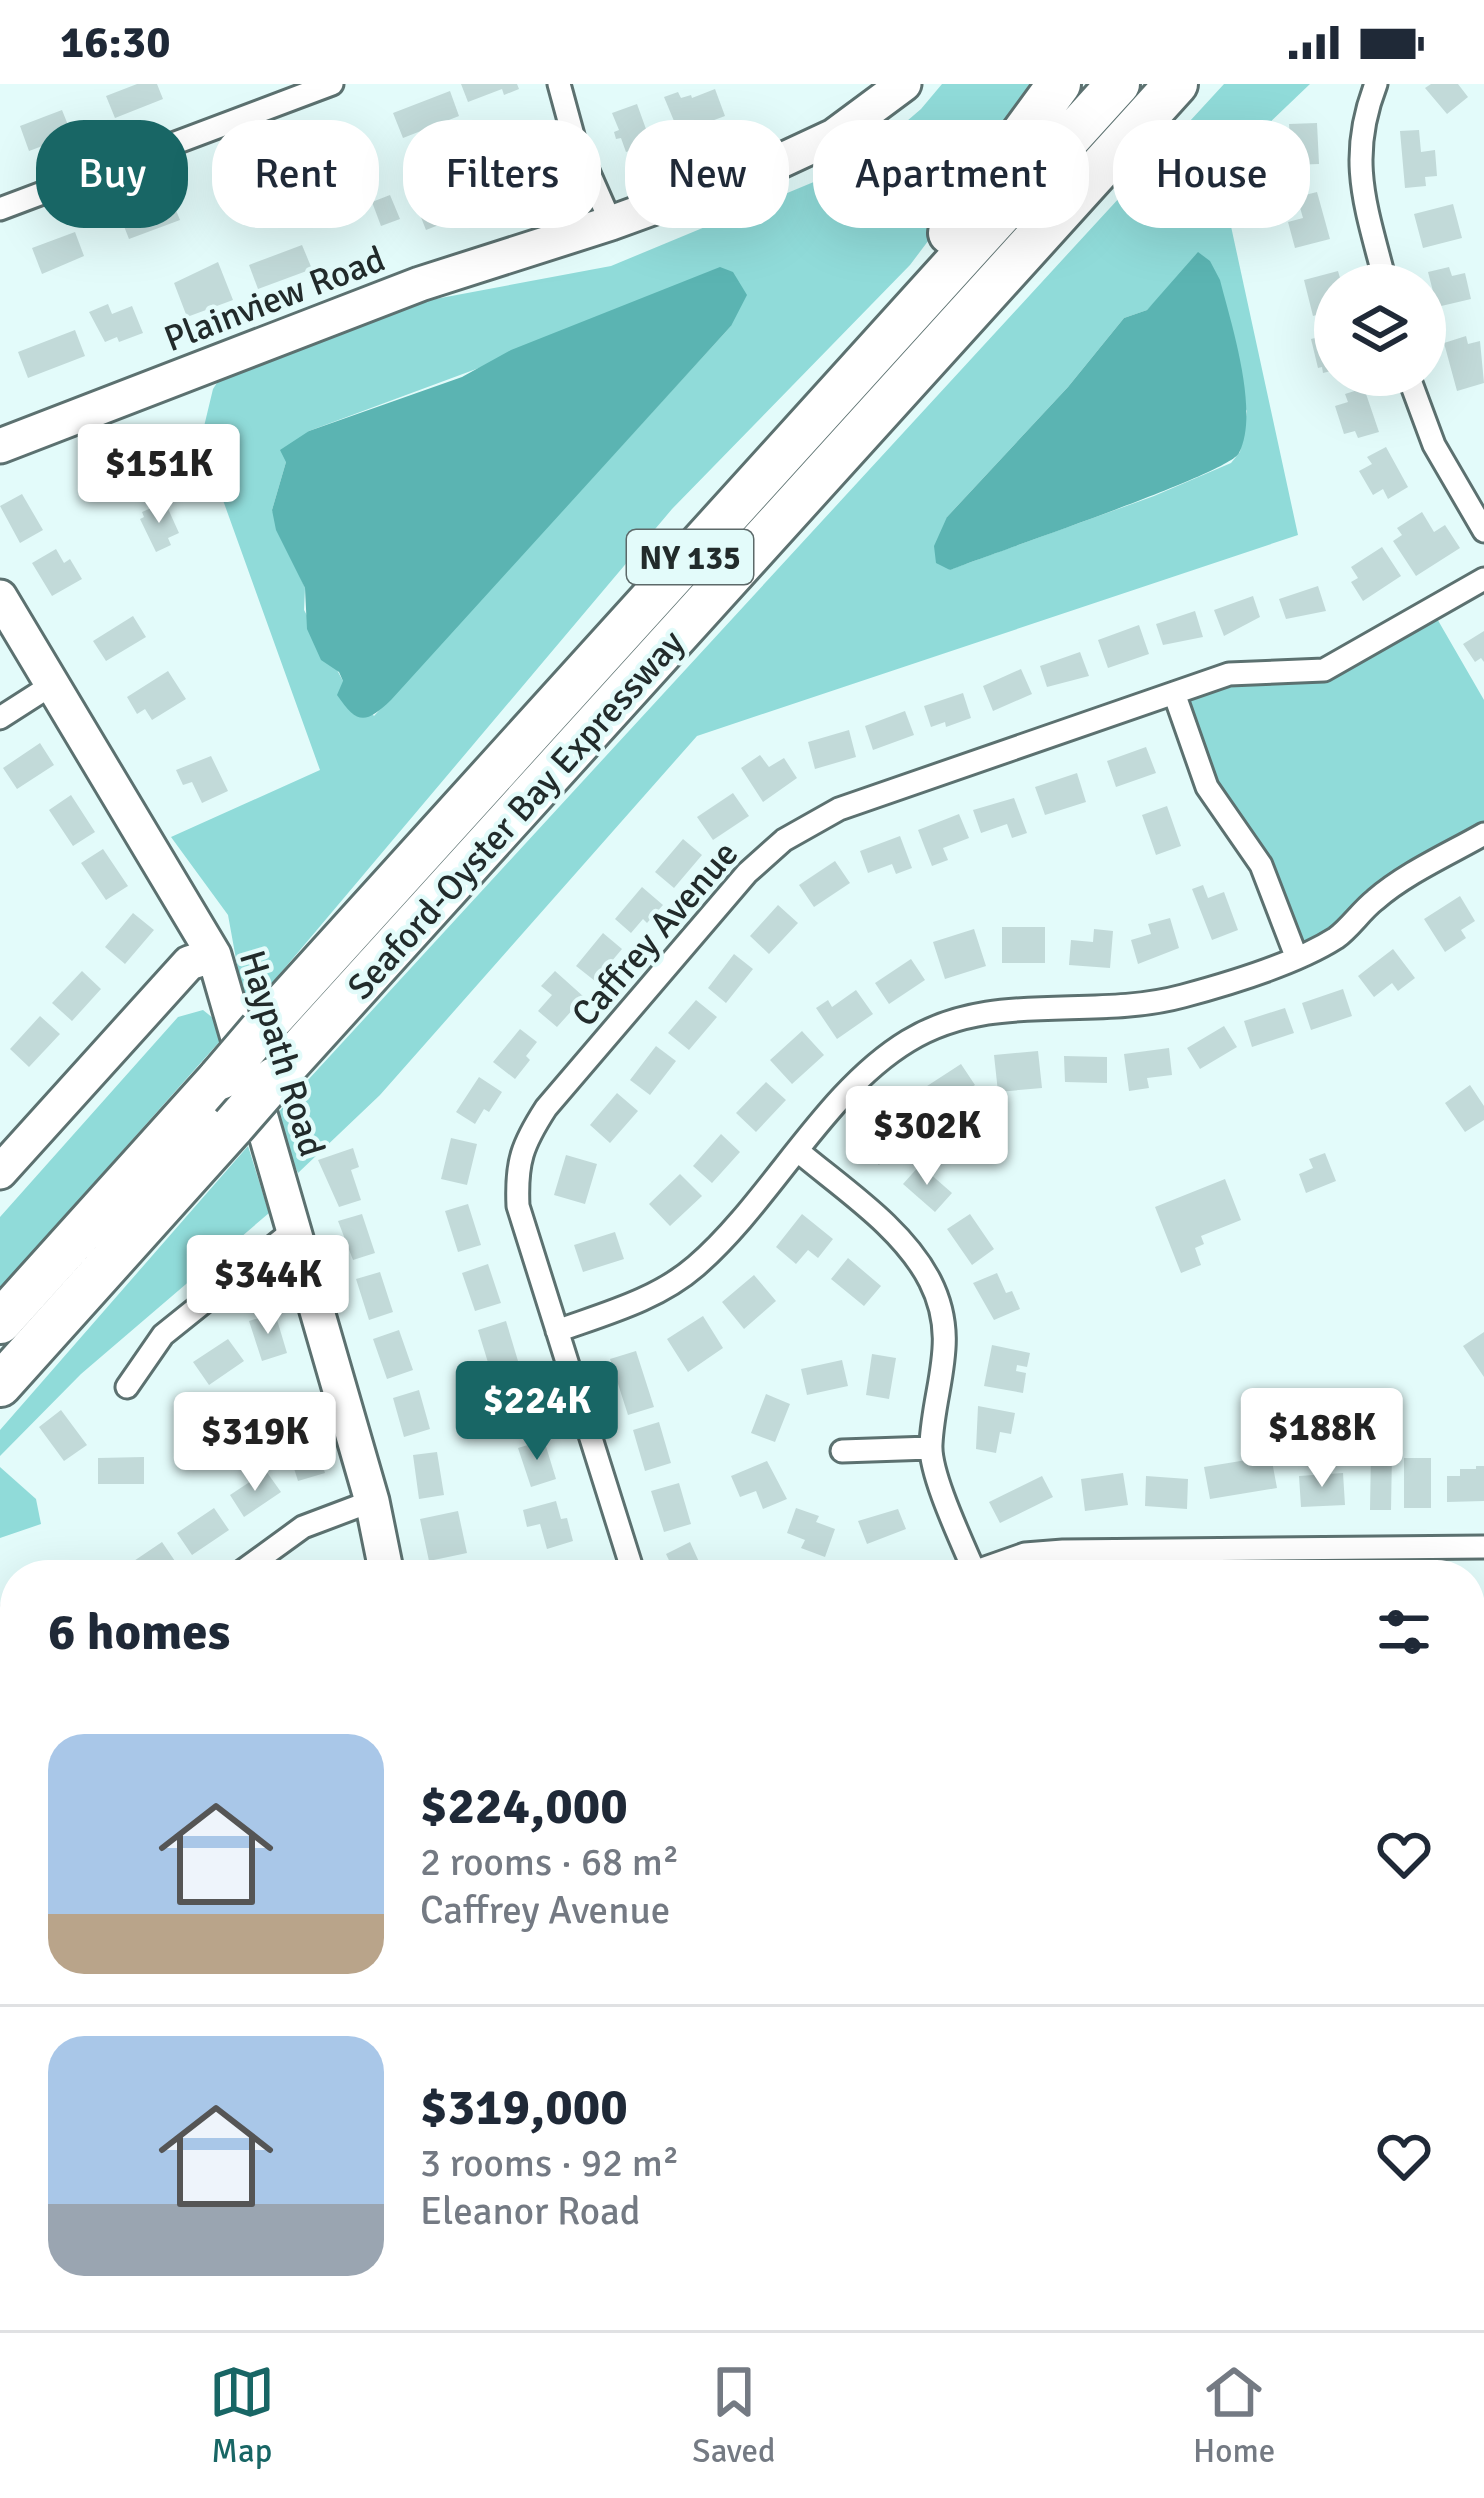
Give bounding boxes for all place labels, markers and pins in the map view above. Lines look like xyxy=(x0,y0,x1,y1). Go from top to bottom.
pin: $151K xyxy=(75,424,243,526)
pin: $302K xyxy=(843,1086,1011,1188)
pin: $344K xyxy=(184,1235,352,1337)
pin: $224K xyxy=(453,1361,621,1463)
pin: $188K xyxy=(1238,1388,1406,1490)
pin: $319K xyxy=(171,1392,339,1494)

